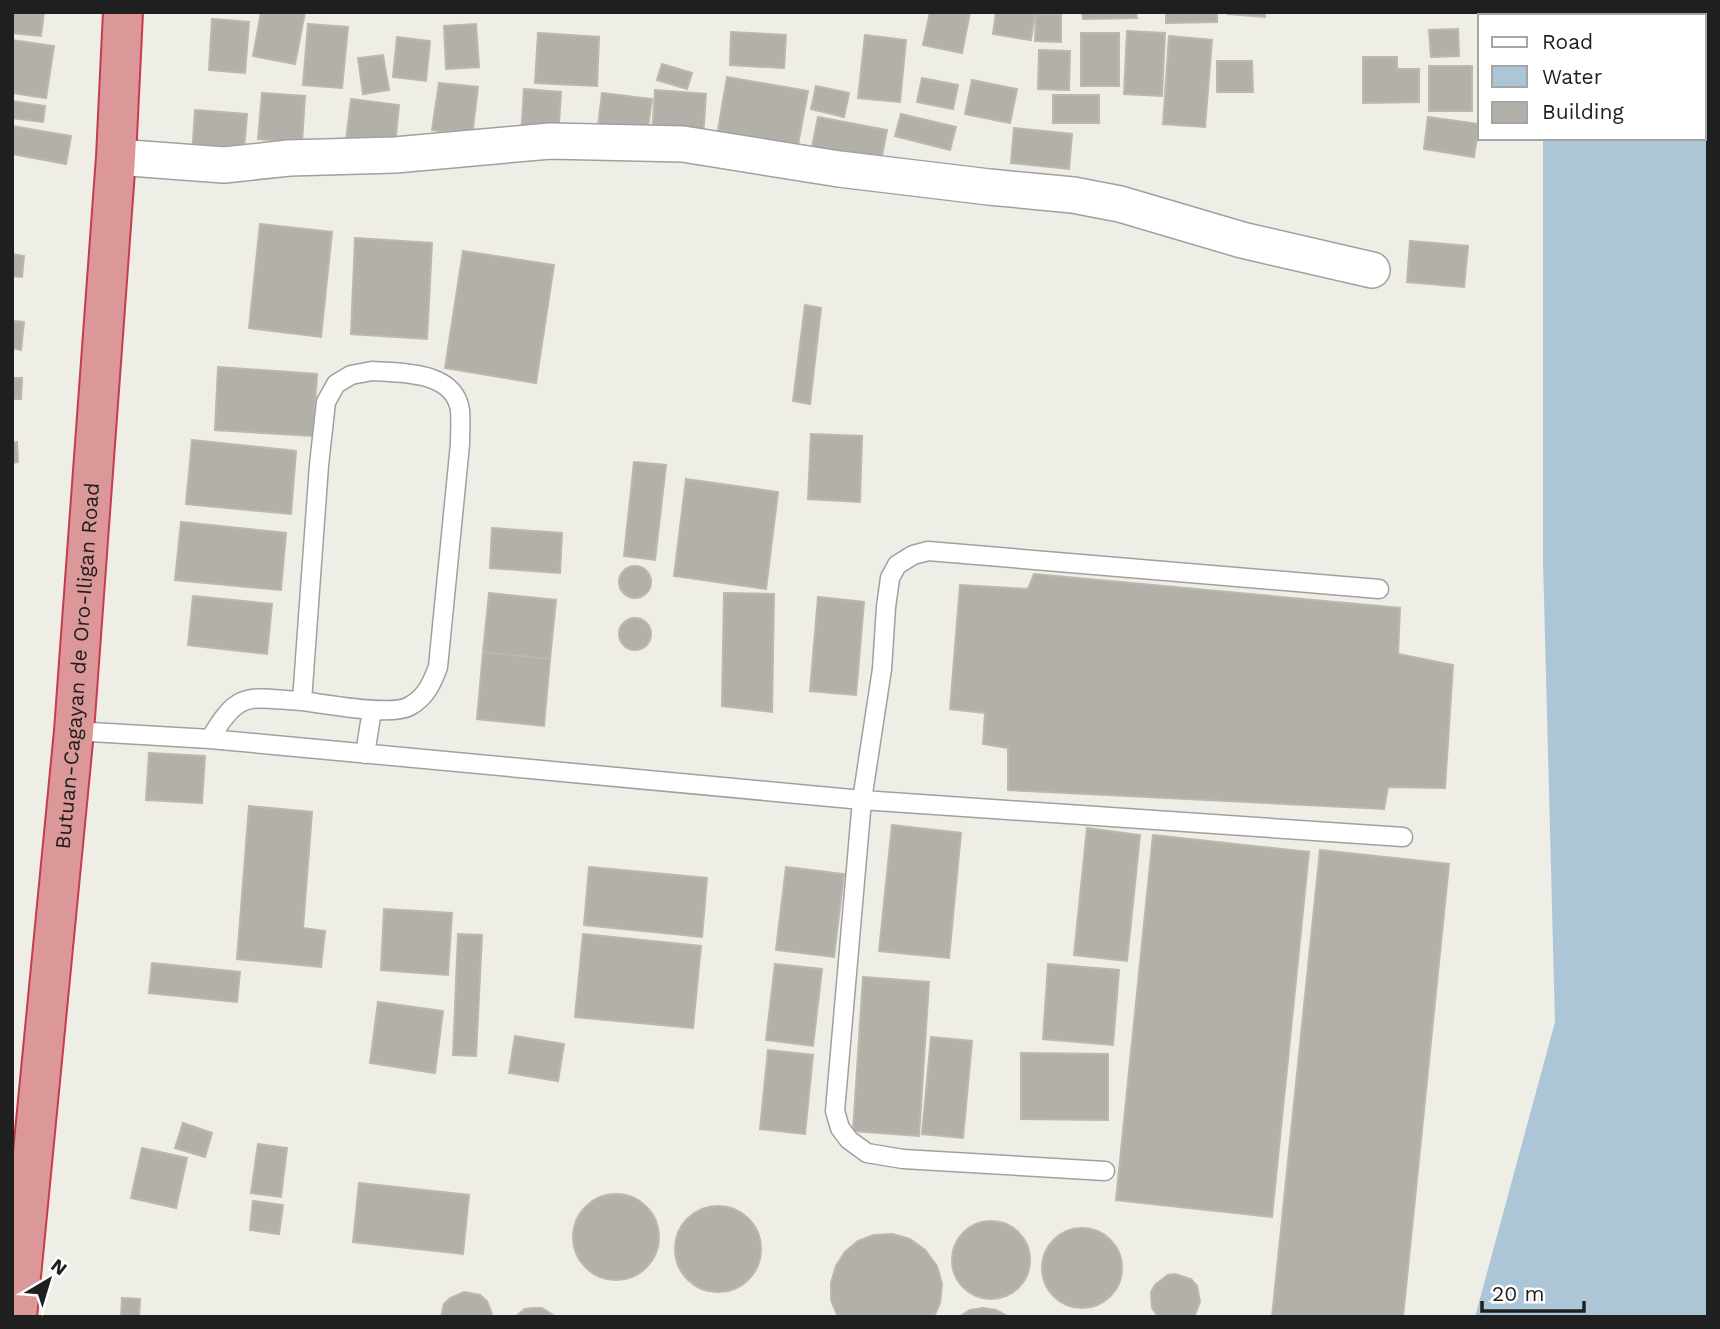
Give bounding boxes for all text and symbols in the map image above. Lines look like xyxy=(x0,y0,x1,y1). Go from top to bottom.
legend xyxy=(1478,14,1706,140)
text: Road xyxy=(1542,29,1593,54)
text: Water xyxy=(1542,64,1603,89)
text: Building xyxy=(1542,99,1624,124)
street label: Butuan-Cagayan de Oro-Iligan Road xyxy=(50,482,104,850)
north arrow xyxy=(14,1245,84,1315)
text: N xyxy=(47,1254,72,1280)
scale bar xyxy=(1482,1270,1584,1314)
text: 20 m xyxy=(1492,1281,1544,1306)

